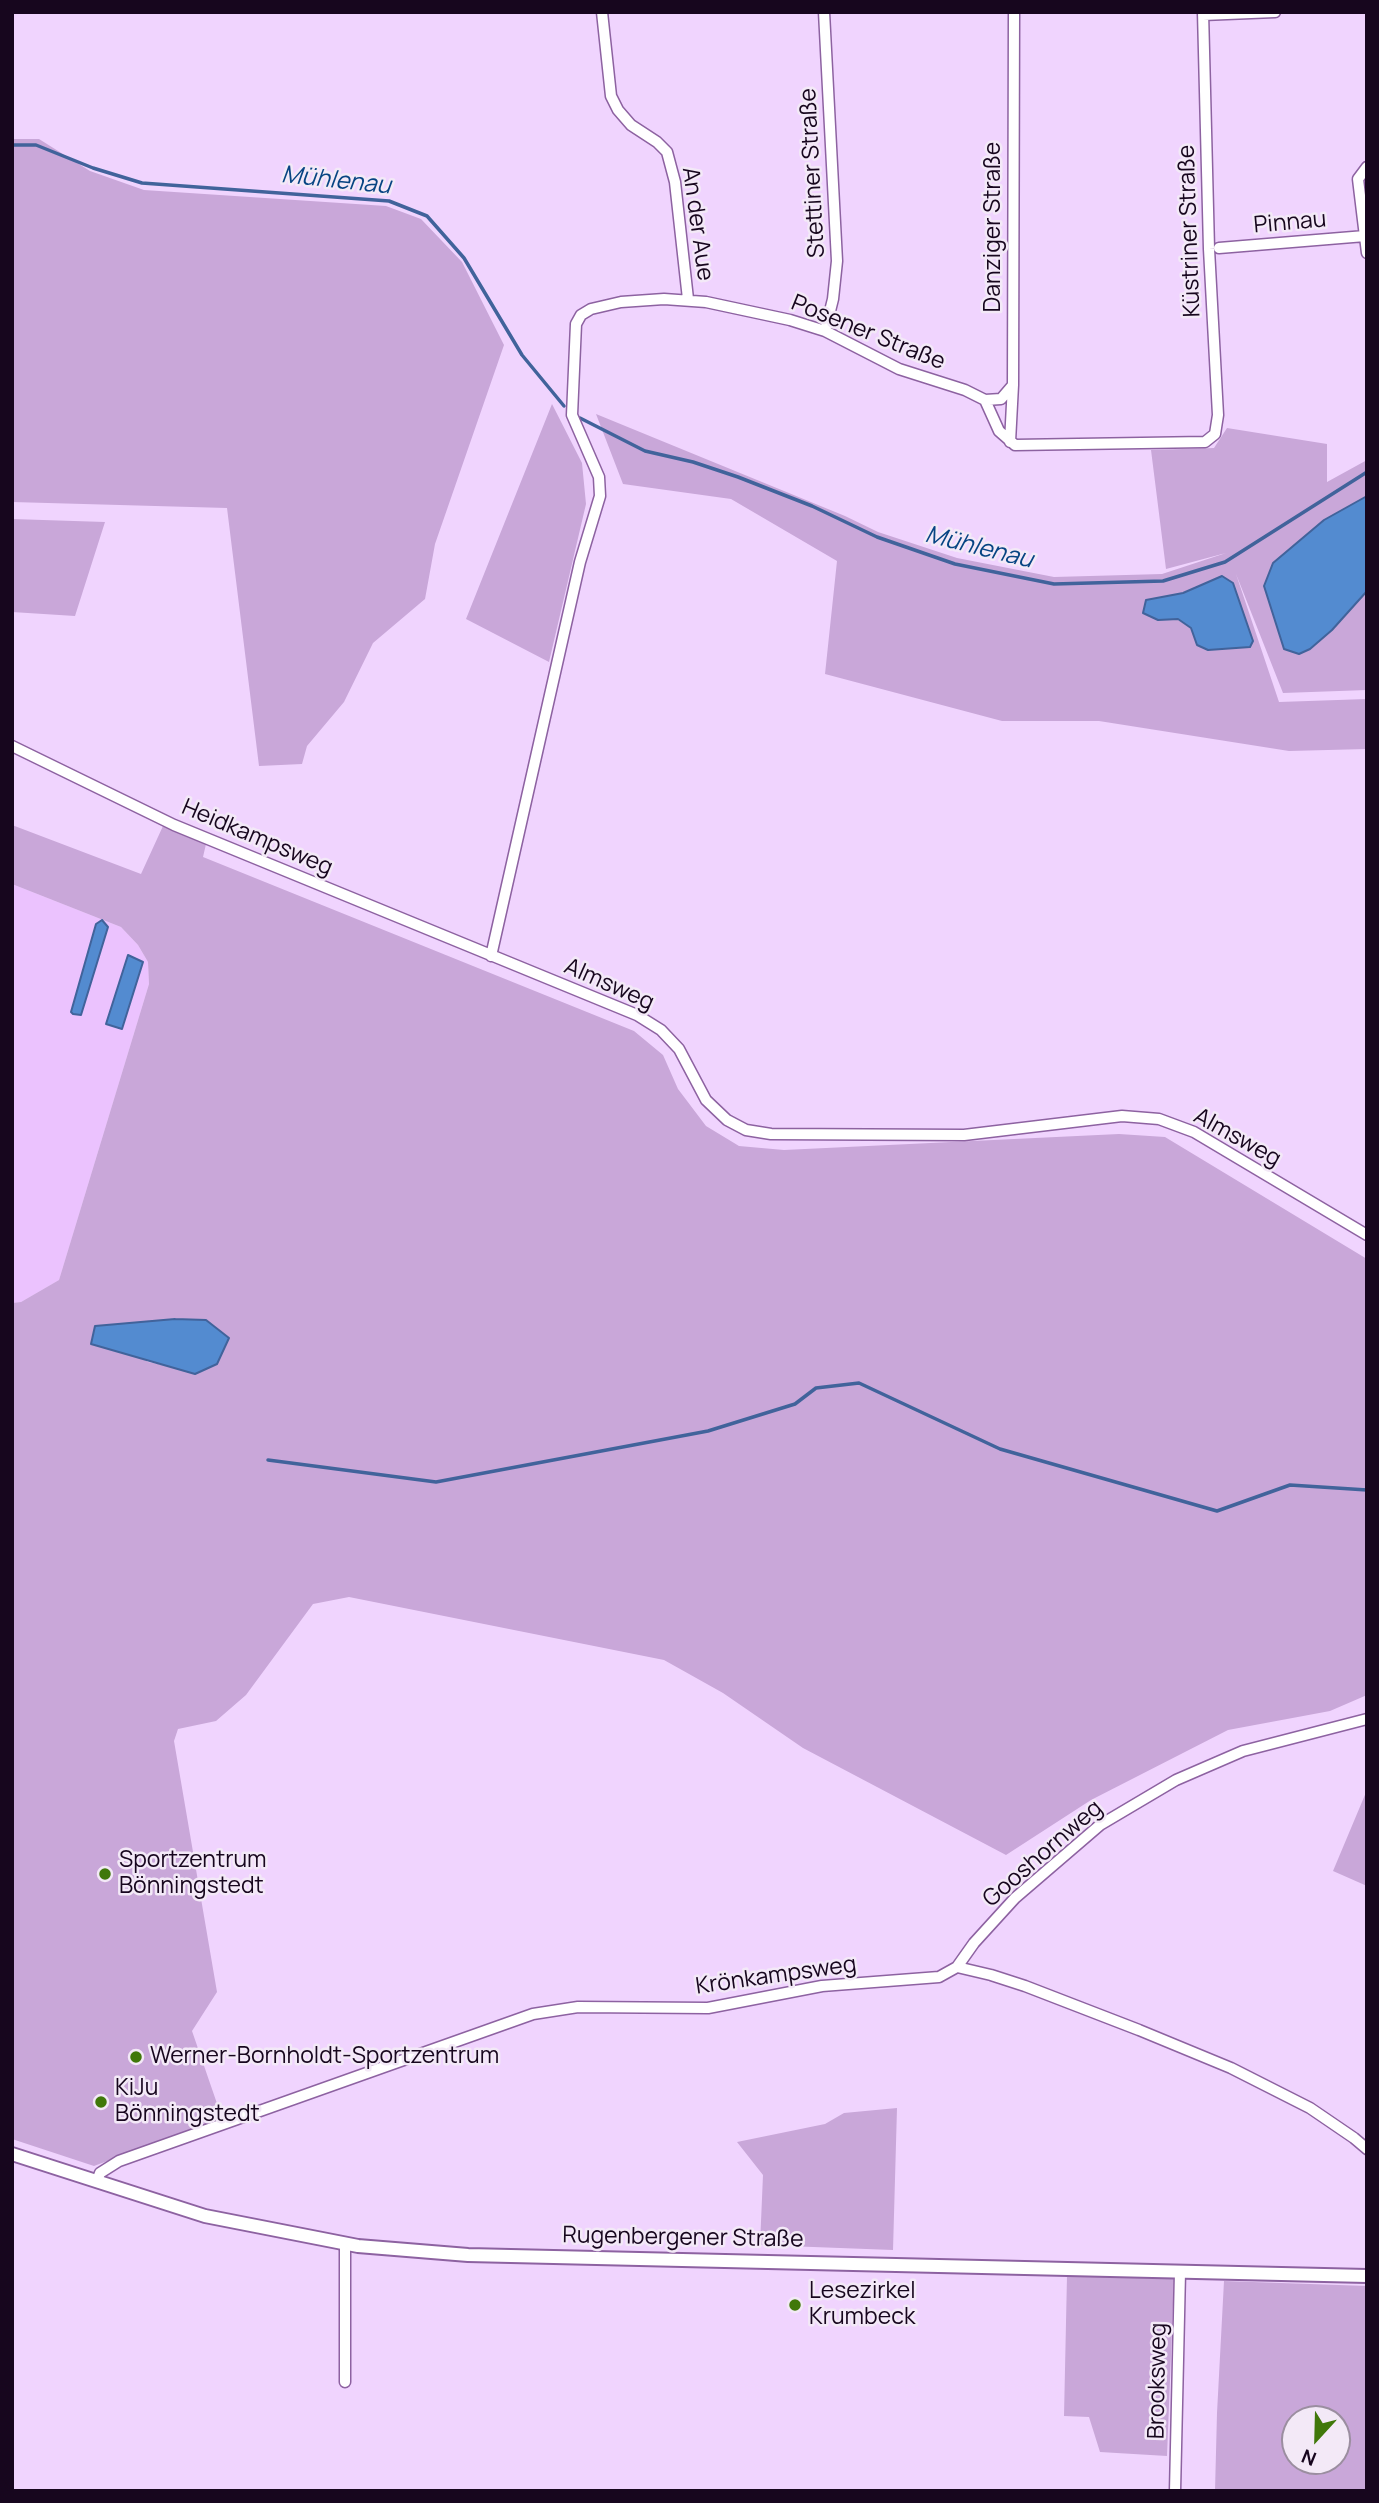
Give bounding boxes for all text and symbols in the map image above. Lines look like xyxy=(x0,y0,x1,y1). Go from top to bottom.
street label: Stettiner Straße xyxy=(795,87,831,259)
street label: Danziger Straße xyxy=(980,142,1008,312)
street label: Küstriner Straße xyxy=(1173,144,1207,318)
water label: Mühlenau xyxy=(280,161,392,201)
street label: An der Aue xyxy=(675,165,719,283)
street label: Pinnau xyxy=(1252,206,1328,240)
street label: Posener Straße xyxy=(787,290,949,376)
water label: Mühlenau xyxy=(922,521,1036,575)
street label: Heidkampsweg xyxy=(177,794,337,882)
street label: Almsweg xyxy=(560,953,658,1017)
street label: Almsweg xyxy=(1189,1103,1285,1173)
street label: Gooshornweg xyxy=(978,1795,1108,1913)
place label: Sportzentrum Bönningstedt xyxy=(119,1847,267,1901)
marker: Sportzentrum Bönningstedt xyxy=(97,1866,113,1882)
street label: Krönkampsweg xyxy=(694,1951,858,2001)
place label: Werner-Bornholdt-Sportzentrum xyxy=(150,2043,499,2071)
marker: Werner-Bornholdt-Sportzentrum xyxy=(128,2049,144,2065)
place label: KiJu Bönningstedt xyxy=(115,2075,260,2129)
marker: KiJu Bönningstedt xyxy=(93,2094,109,2110)
street label: Rugenbergener Straße xyxy=(562,2222,804,2254)
place label: Lesezirkel Krumbeck xyxy=(809,2278,916,2332)
marker: Lesezirkel Krumbeck xyxy=(787,2297,803,2313)
street label: Brooksweg xyxy=(1143,2323,1173,2439)
north arrow xyxy=(1281,2405,1351,2475)
text: N xyxy=(1298,2443,1320,2472)

